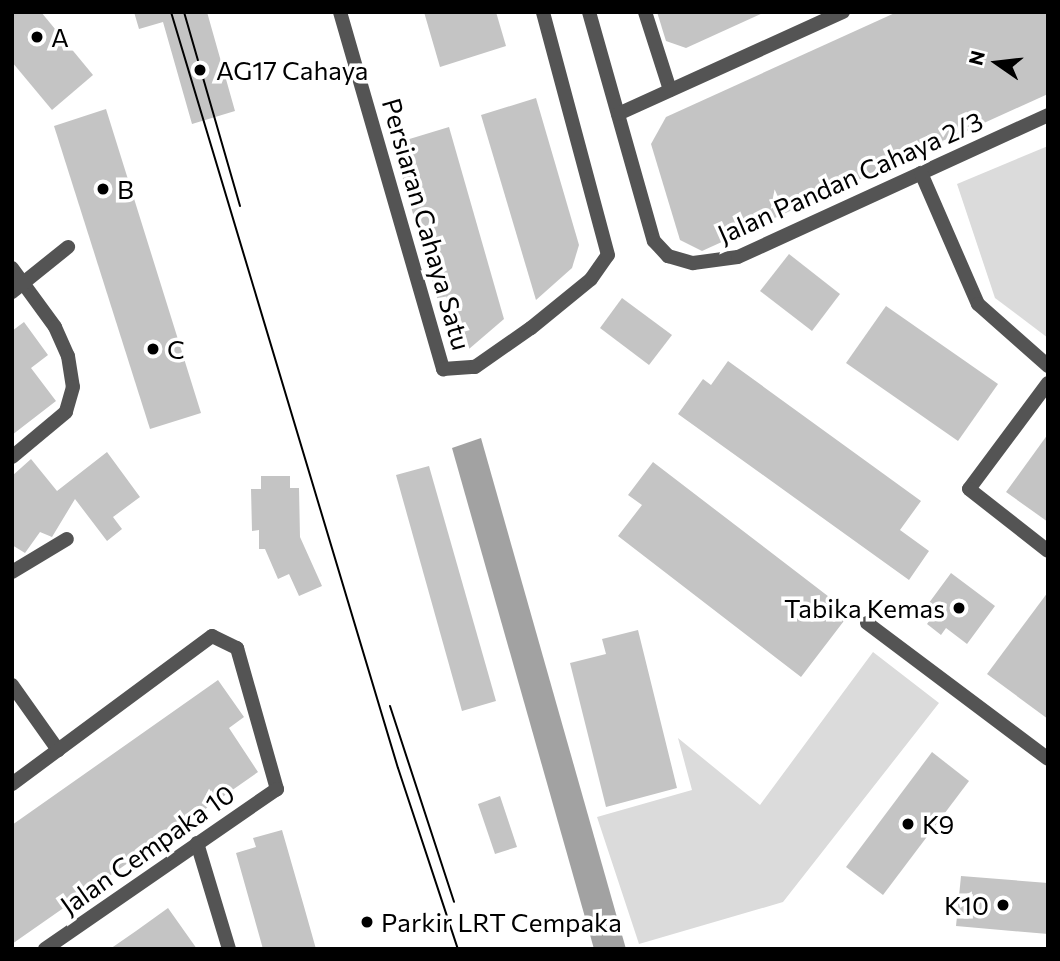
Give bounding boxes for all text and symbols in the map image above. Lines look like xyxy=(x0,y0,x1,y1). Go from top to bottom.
place label: A xyxy=(51,21,69,53)
north arrow xyxy=(962,28,1032,98)
marker: A xyxy=(29,29,45,45)
text: N xyxy=(963,48,989,68)
place label: AG17 Cahaya xyxy=(216,54,368,86)
marker: AG17 Cahaya xyxy=(190,60,210,80)
street label: Persiaran Cahaya Satu xyxy=(376,94,478,354)
street label: Jalan Pandan Cahaya 2/3 xyxy=(713,104,987,250)
place label: B xyxy=(117,173,134,205)
marker: B xyxy=(95,181,111,197)
place label: C xyxy=(167,333,185,365)
marker: C xyxy=(145,341,161,357)
place label: Tabika Kemas xyxy=(784,592,945,624)
marker: Tabika Kemas xyxy=(951,600,967,616)
street label: Jalan Cempaka 10 xyxy=(54,777,240,921)
place label: K9 xyxy=(922,808,954,840)
marker: K9 xyxy=(900,816,916,832)
place label: K10 xyxy=(944,889,989,921)
marker: K10 xyxy=(995,897,1011,913)
place label: Parkir LRT Cempaka xyxy=(381,906,622,938)
marker: Parkir LRT Cempaka xyxy=(359,914,375,930)

